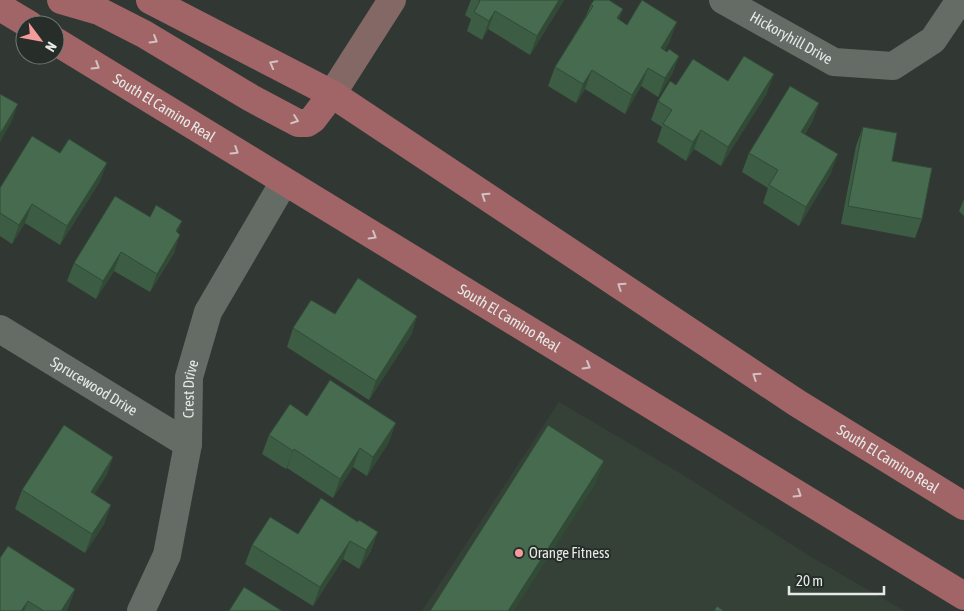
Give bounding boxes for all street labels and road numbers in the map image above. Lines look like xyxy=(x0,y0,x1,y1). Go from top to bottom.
street label: Hickoryhill Drive xyxy=(747,8,836,67)
street label: South El Camino Real xyxy=(110,70,218,145)
street label: South El Camino Real xyxy=(455,280,564,355)
street label: Sprucewood Drive xyxy=(48,353,141,419)
street label: Crest Drive xyxy=(179,357,202,418)
street label: South El Camino Real xyxy=(834,421,942,496)

